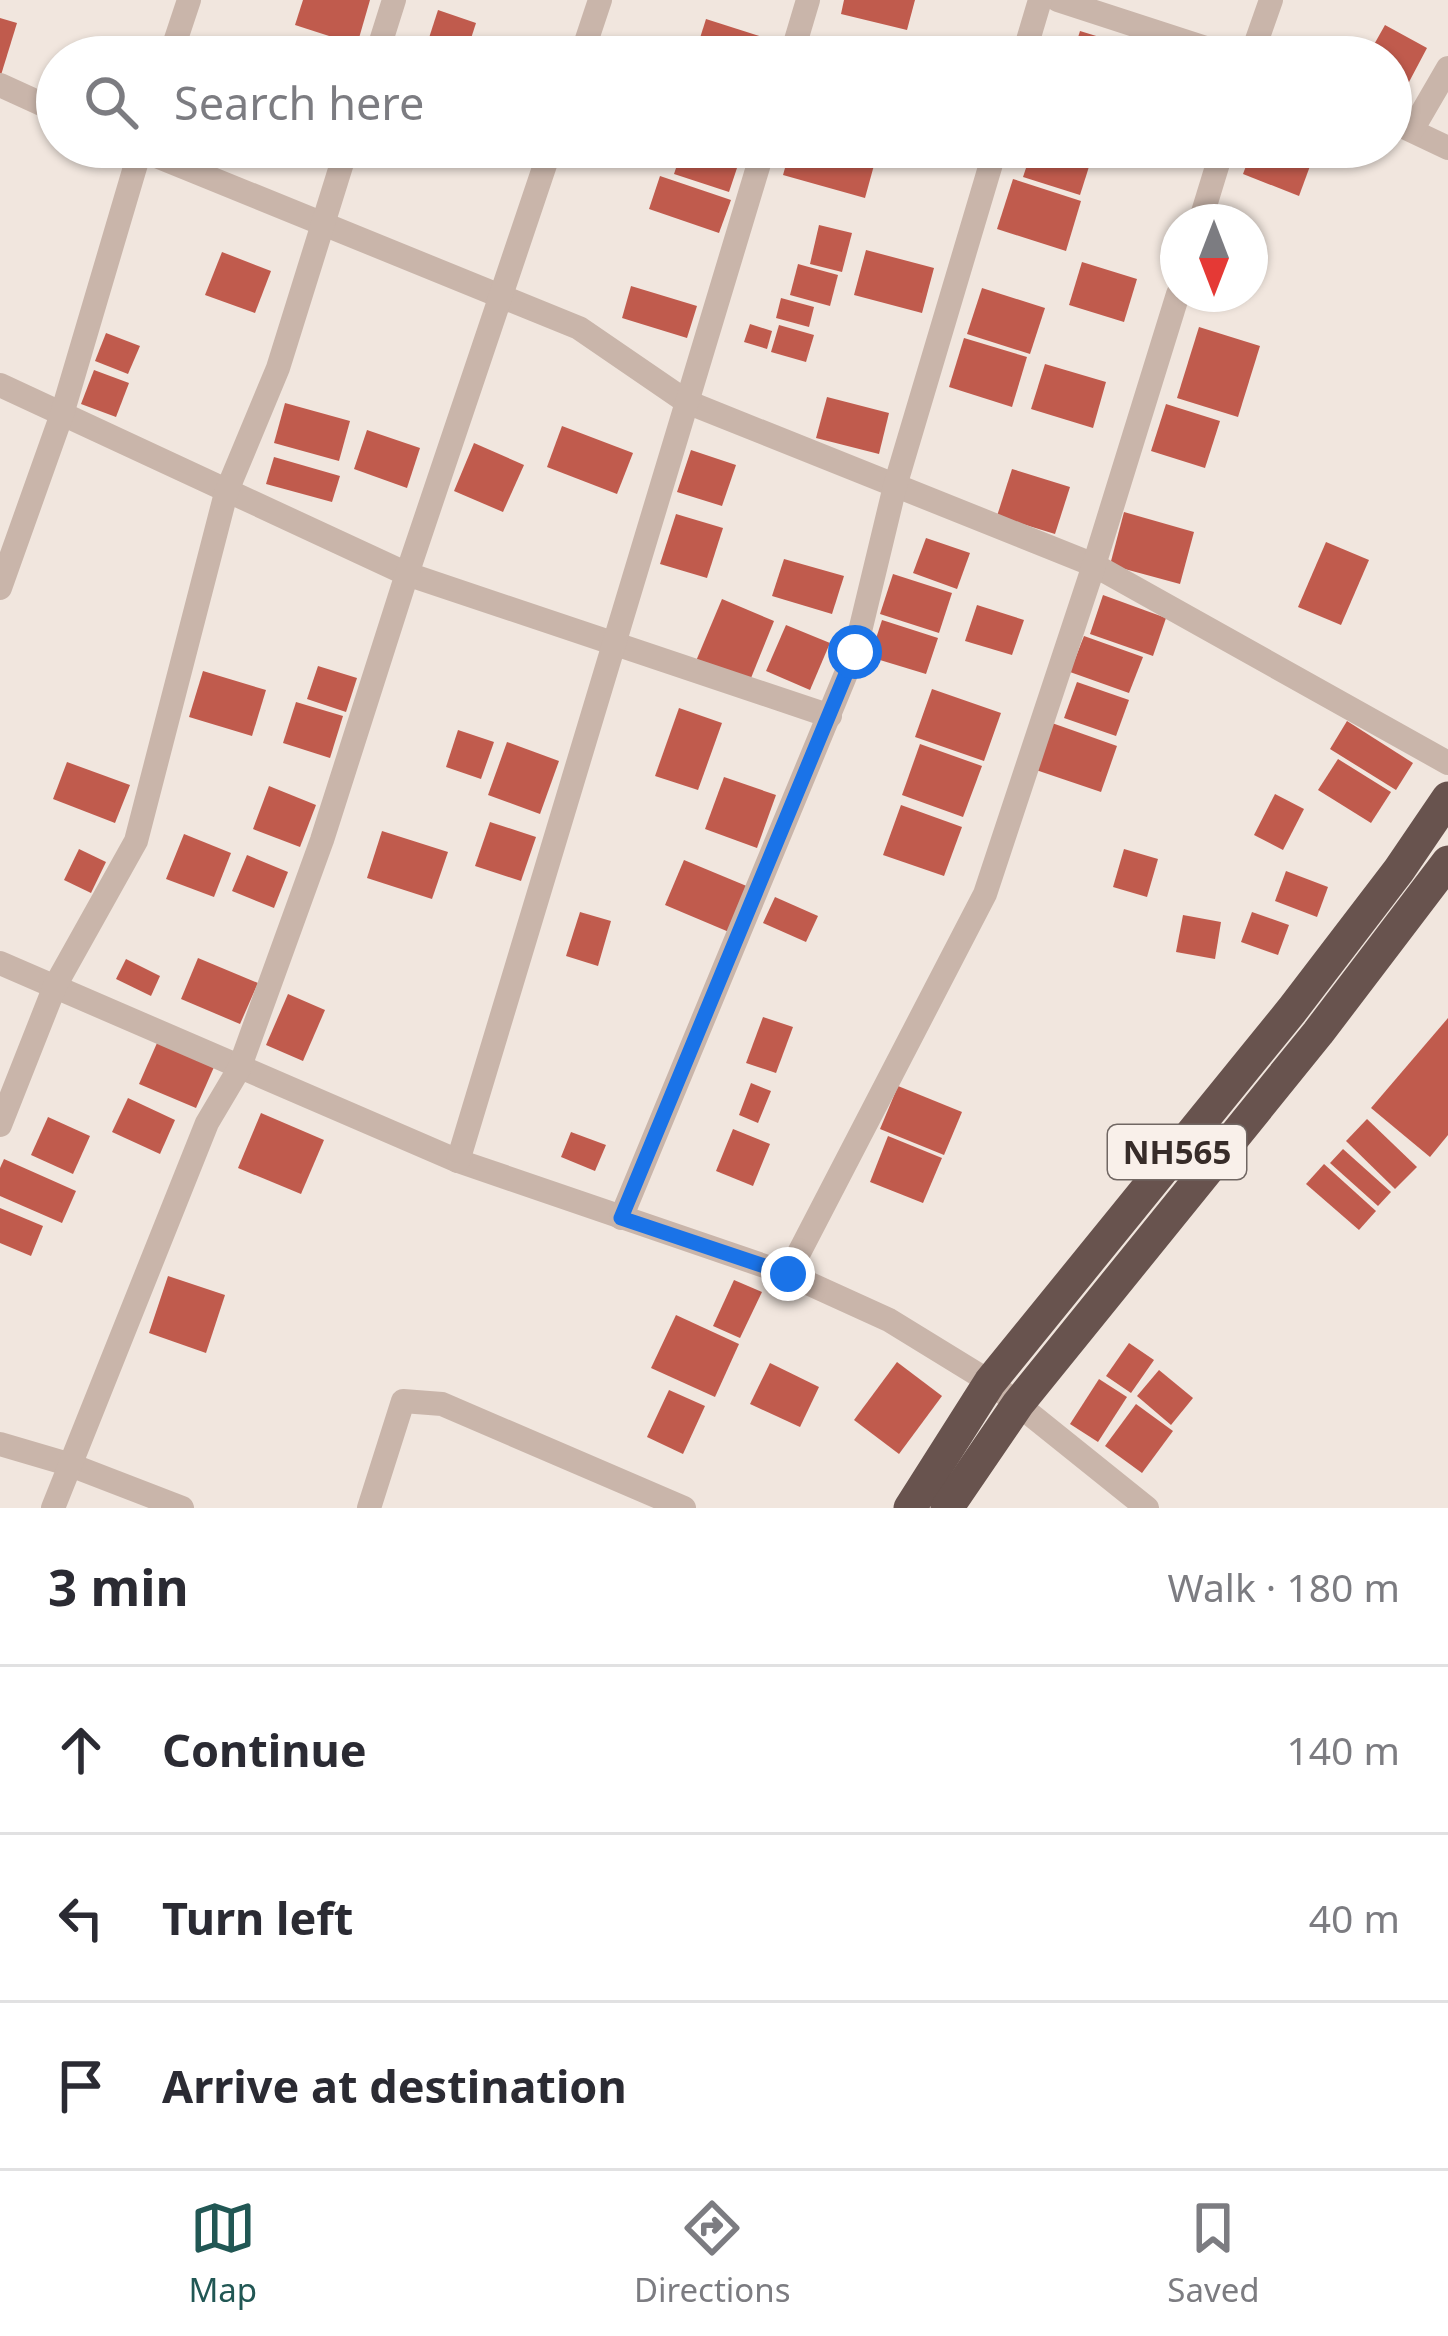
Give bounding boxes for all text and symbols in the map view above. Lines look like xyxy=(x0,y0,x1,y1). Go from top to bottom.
search box xyxy=(36,36,1412,168)
icon: search xyxy=(78,69,144,135)
text: Search here xyxy=(174,72,424,133)
north arrow xyxy=(1160,204,1268,312)
route start xyxy=(828,625,882,679)
road number: NH565 xyxy=(1108,1125,1246,1179)
route end xyxy=(761,1247,815,1301)
text: 3 min xyxy=(48,1551,189,1621)
text: Walk · 180 m xyxy=(1167,1560,1400,1613)
icon: ahead xyxy=(48,1717,114,1783)
text: Continue xyxy=(162,1719,367,1780)
text: 140 m xyxy=(1286,1723,1400,1776)
icon: left xyxy=(48,1885,114,1951)
text: Turn left xyxy=(162,1887,353,1948)
text: 40 m xyxy=(1309,1891,1400,1944)
icon: arrive xyxy=(48,2053,114,2119)
text: Arrive at destination xyxy=(162,2055,627,2116)
tab: Map xyxy=(188,2195,257,2312)
tab: Directions xyxy=(634,2195,791,2312)
tab: Saved xyxy=(1167,2195,1260,2312)

